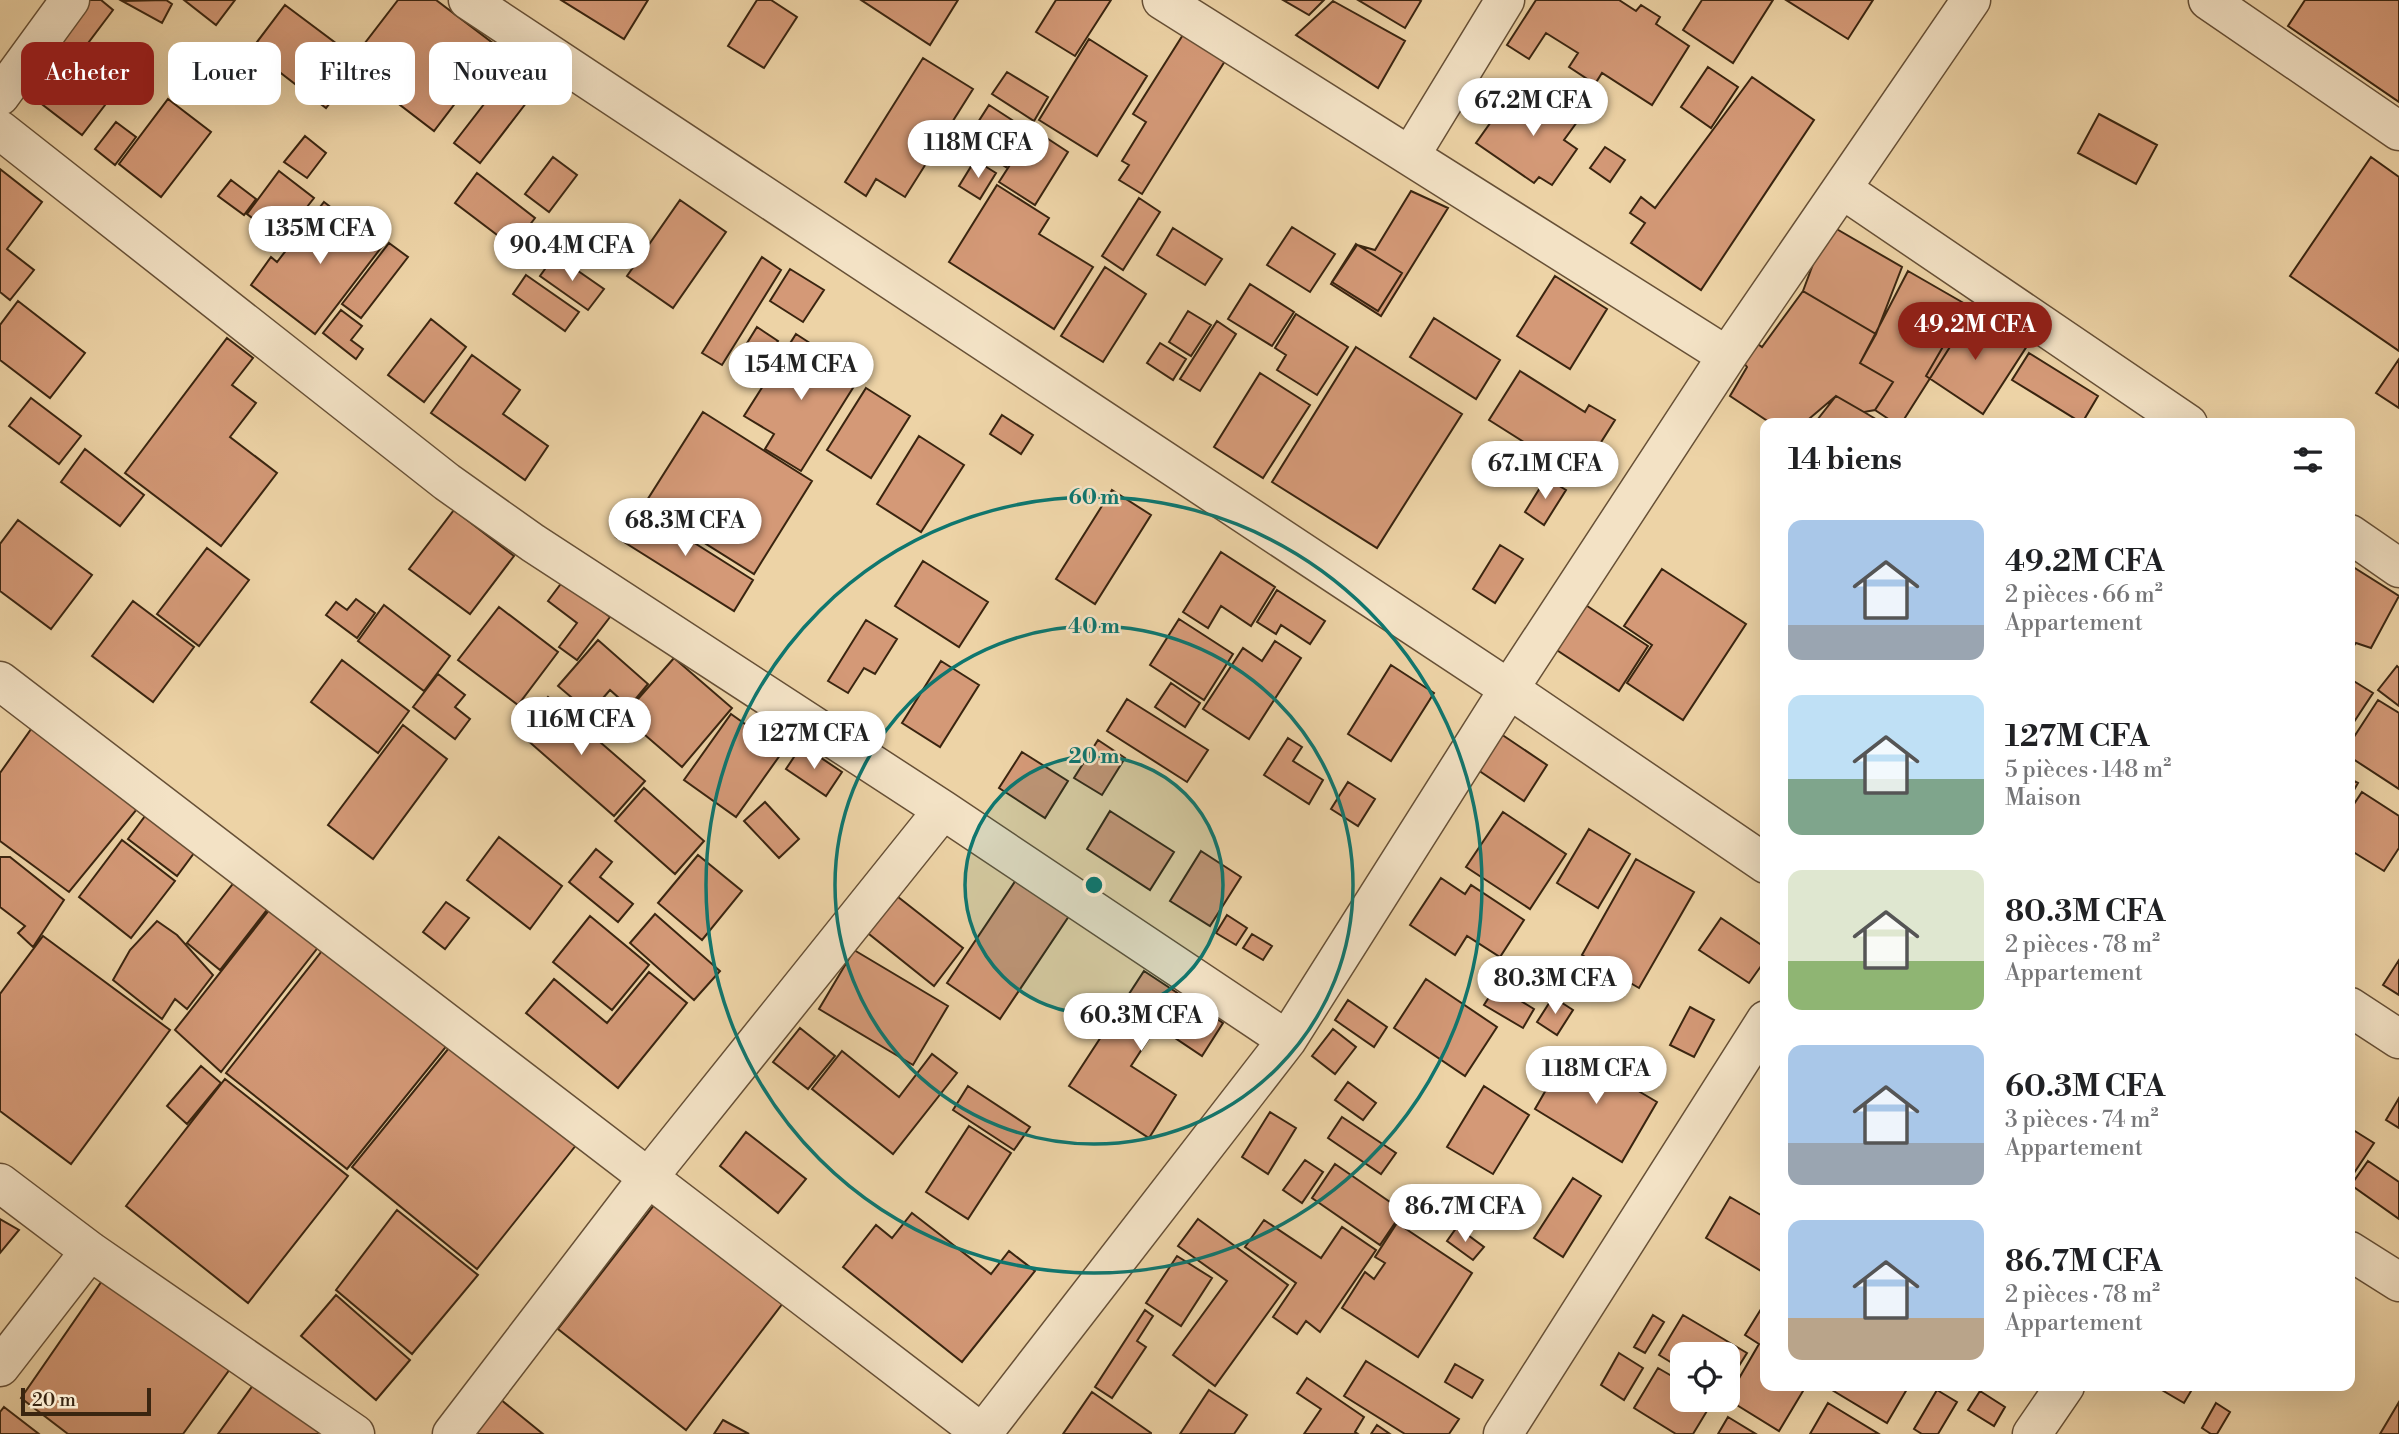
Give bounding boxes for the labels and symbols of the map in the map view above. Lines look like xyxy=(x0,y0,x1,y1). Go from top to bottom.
pin: 67.2M CFA xyxy=(1453,78,1613,138)
pin: 118M CFA xyxy=(906,120,1050,180)
pin: 135M CFA xyxy=(248,206,392,266)
pin: 90.4M CFA xyxy=(492,224,652,283)
pin: 49.2M CFA xyxy=(1895,302,2055,362)
pin: 154M CFA xyxy=(729,342,873,402)
pin: 67.1M CFA xyxy=(1465,442,1625,501)
text: 60 m xyxy=(1069,485,1119,511)
pin: 68.3M CFA xyxy=(605,498,765,558)
text: 40 m xyxy=(1068,614,1120,640)
pin: 116M CFA xyxy=(509,698,653,757)
pin: 127M CFA xyxy=(742,712,886,771)
text: 20 m xyxy=(1069,744,1119,770)
centre of rings xyxy=(1082,873,1106,897)
pin: 80.3M CFA xyxy=(1475,956,1635,1016)
pin: 60.3M CFA xyxy=(1061,993,1221,1053)
pin: 118M CFA xyxy=(1524,1046,1668,1106)
pin: 86.7M CFA xyxy=(1385,1184,1545,1244)
scale bar xyxy=(21,1385,150,1417)

